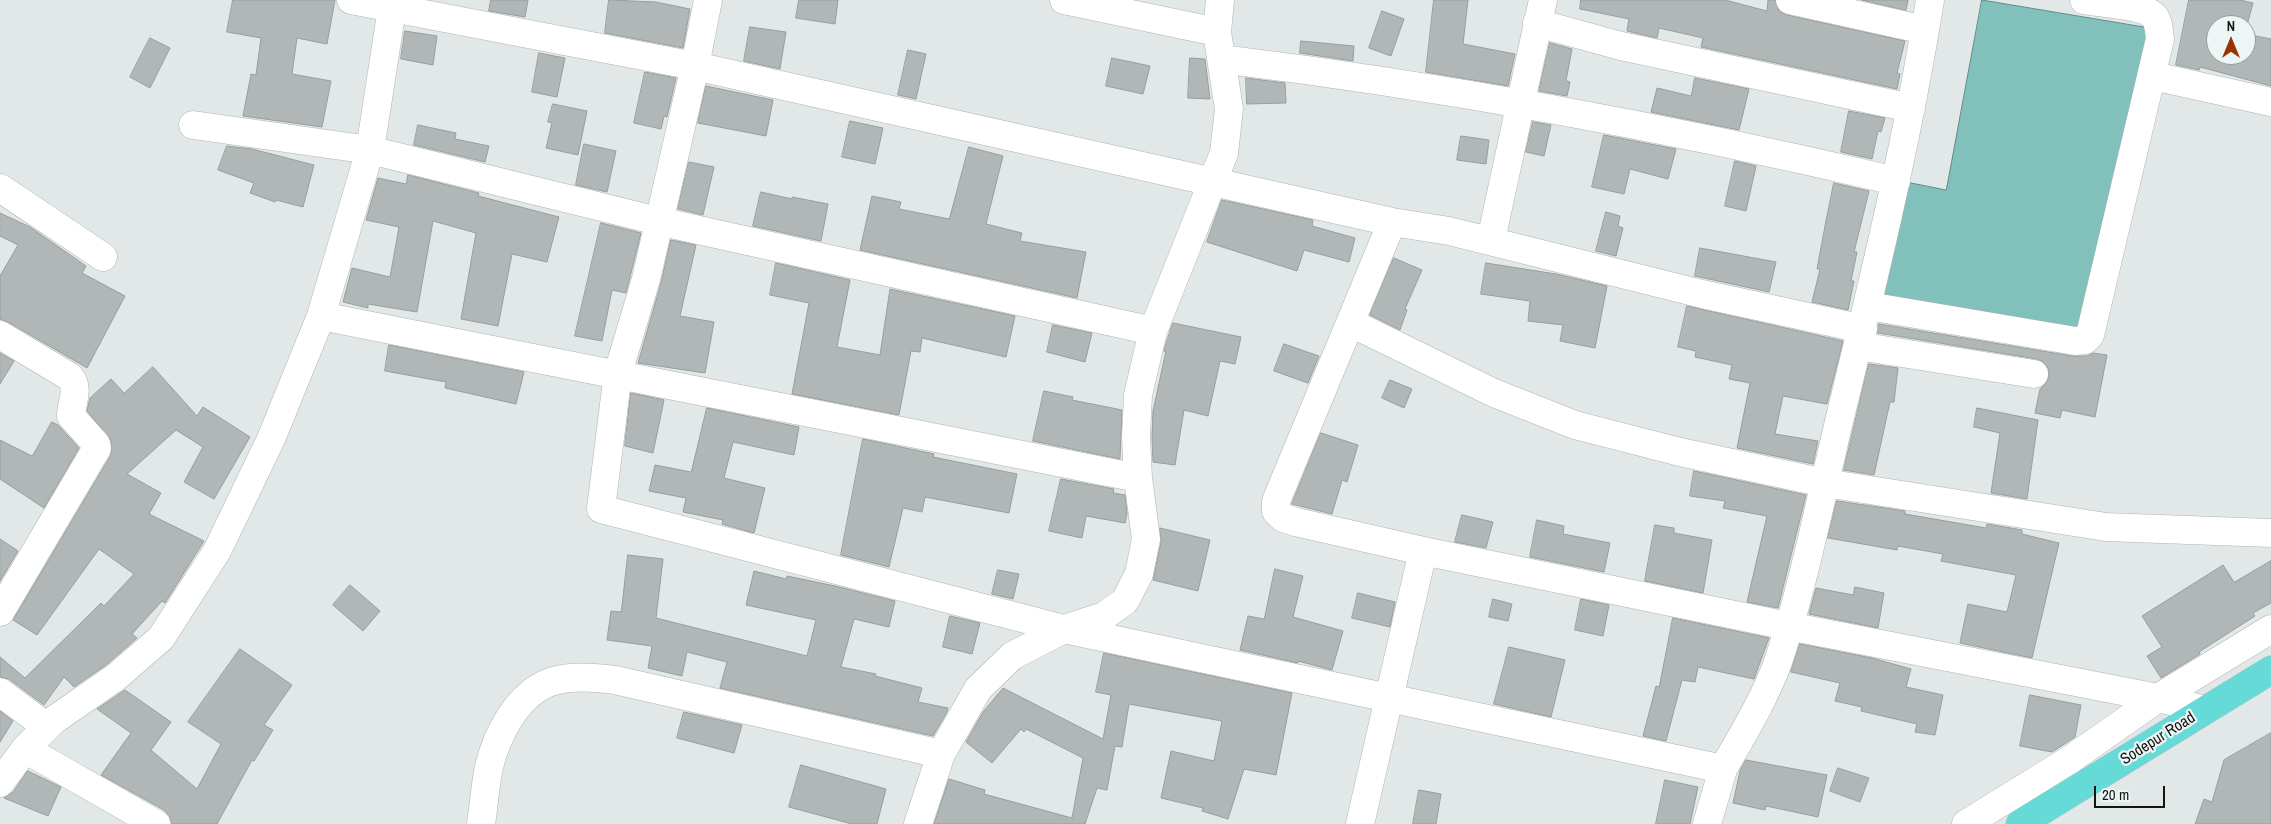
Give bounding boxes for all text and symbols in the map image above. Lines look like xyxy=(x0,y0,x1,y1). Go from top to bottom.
north arrow xyxy=(2206,15,2256,65)
text: N xyxy=(2227,17,2235,35)
street label: Sodepur Road xyxy=(2117,708,2199,770)
scale bar xyxy=(2096,776,2167,808)
text: 20 m xyxy=(2102,784,2129,805)

